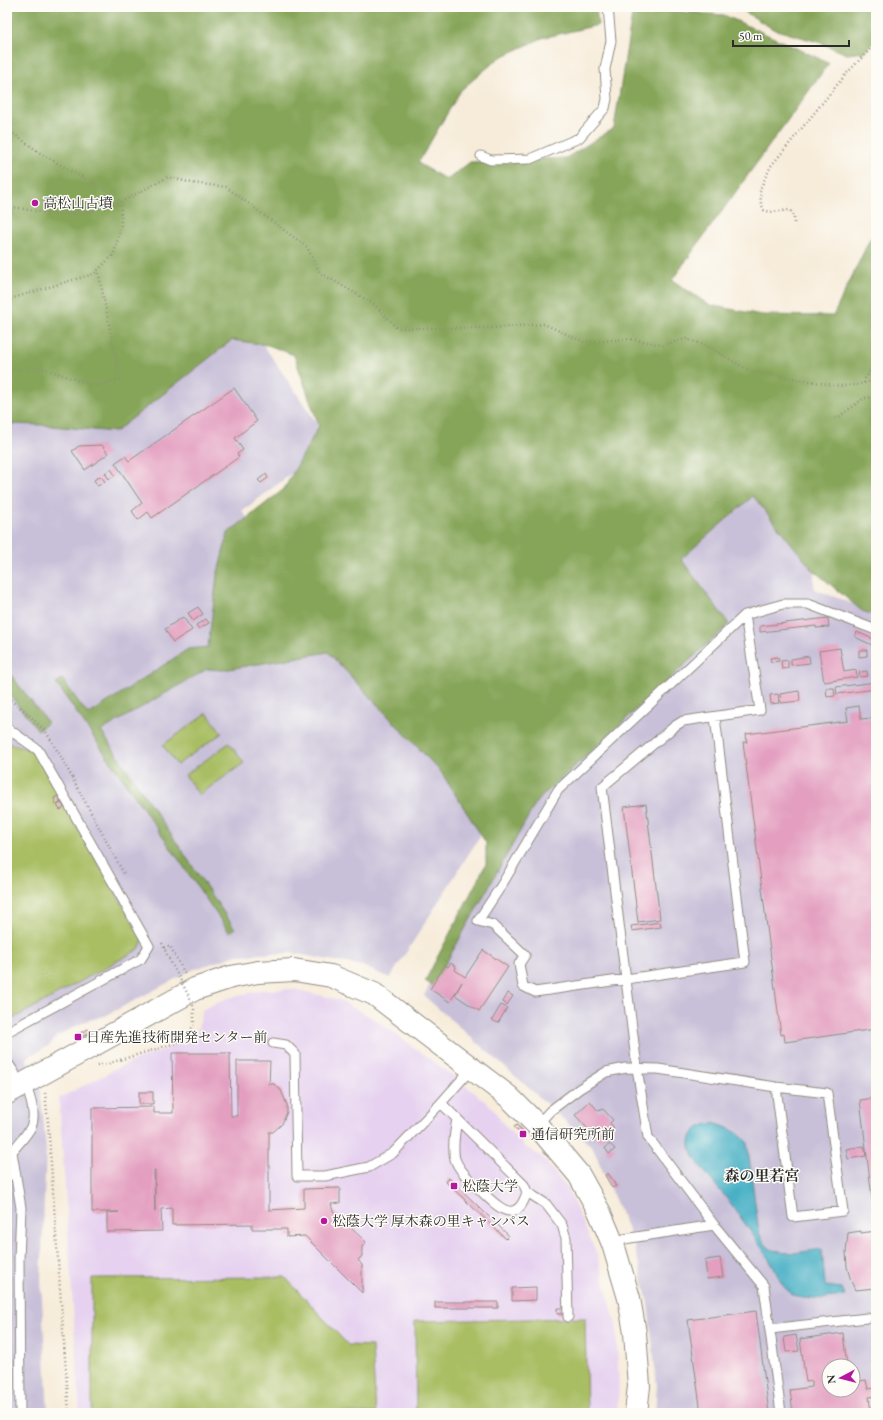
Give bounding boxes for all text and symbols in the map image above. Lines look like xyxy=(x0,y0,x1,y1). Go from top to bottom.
scale bar xyxy=(733,22,849,48)
text: 50 m xyxy=(739,28,763,44)
place label: 高松山古墳 xyxy=(43,194,113,212)
marker: 高松山古墳 xyxy=(30,198,40,208)
place label: 日産先進技術開発センター前 xyxy=(86,1028,267,1046)
marker: 日産先進技術開発センター前 xyxy=(73,1032,83,1042)
place label: 通信研究所前 xyxy=(531,1125,615,1143)
marker: 通信研究所前 xyxy=(518,1129,528,1139)
district label: 森の里若宮 xyxy=(724,1166,800,1185)
place label: 松蔭大学 xyxy=(462,1177,518,1195)
marker: 松蔭大学 xyxy=(449,1181,459,1191)
place label: 松蔭大学 厚木森の里キャンパス xyxy=(332,1212,530,1230)
marker: 松蔭大学 厚木森の里キャンパス xyxy=(319,1216,329,1226)
north arrow xyxy=(821,1358,861,1398)
text: N xyxy=(824,1374,839,1384)

